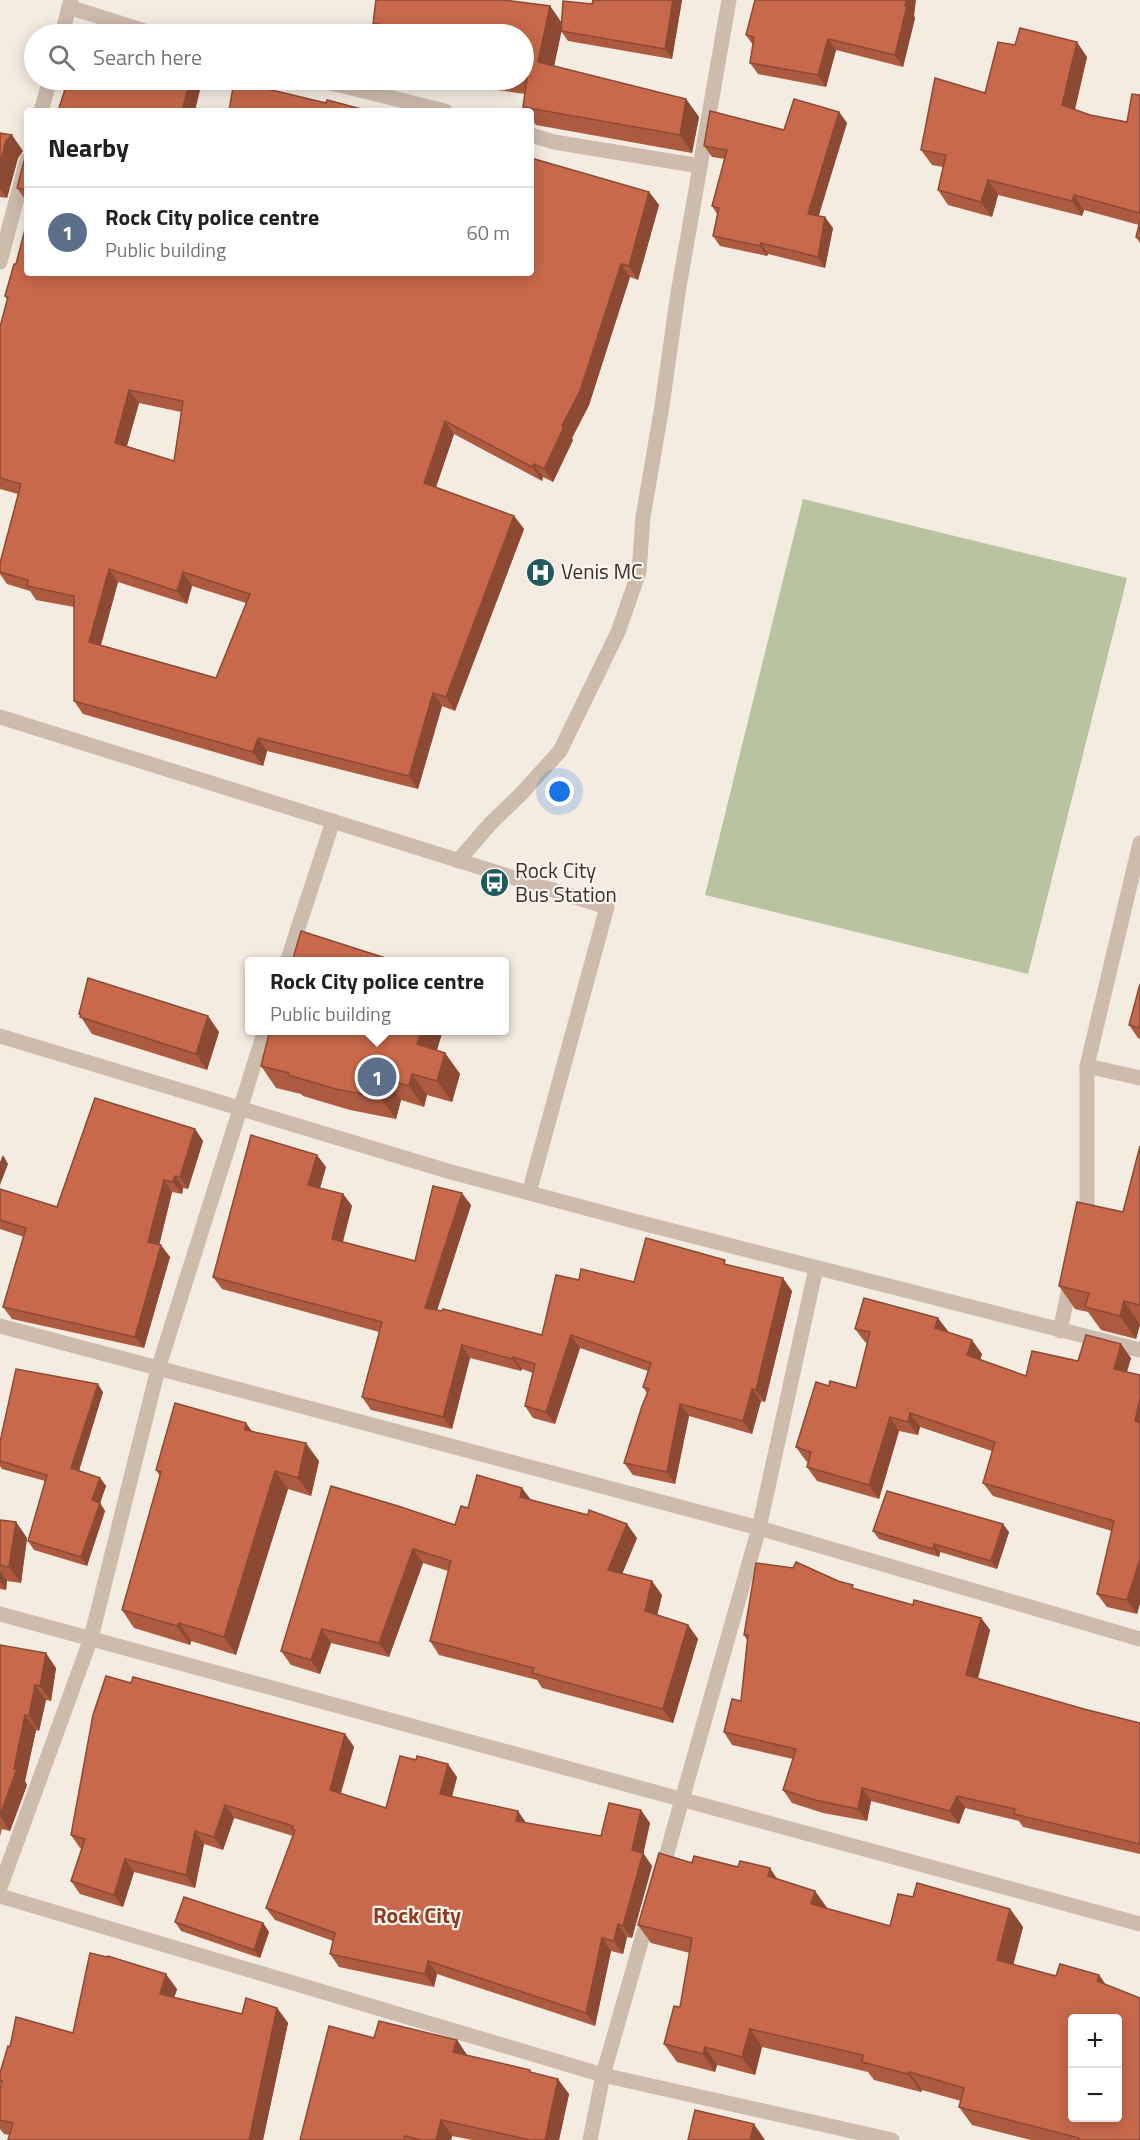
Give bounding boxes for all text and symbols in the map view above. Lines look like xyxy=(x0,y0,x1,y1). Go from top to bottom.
search box xyxy=(24,24,534,90)
text: Search here xyxy=(93,40,202,74)
icon: search xyxy=(45,41,78,74)
text: Nearby xyxy=(48,128,129,167)
text: Rock City police centre xyxy=(105,200,319,234)
text: 1 xyxy=(62,217,73,248)
text: 60 m xyxy=(466,217,510,248)
text: Public building xyxy=(105,234,226,265)
place label: Venis MC xyxy=(561,555,642,587)
hospital icon: Venis MC xyxy=(524,556,556,588)
your location xyxy=(545,777,574,806)
place label: Rock City Bus Station xyxy=(515,854,617,910)
bus stop icon: Rock City Bus Station xyxy=(478,867,510,899)
popup xyxy=(245,957,509,1035)
text: Rock City police centre xyxy=(270,964,484,998)
text: Public building xyxy=(270,998,391,1029)
pin: 1 xyxy=(358,1054,397,1100)
district label: Rock City xyxy=(373,1898,461,1932)
map controls xyxy=(1068,2014,1122,2122)
button: + xyxy=(1068,2014,1122,2068)
button: − xyxy=(1068,2068,1122,2122)

